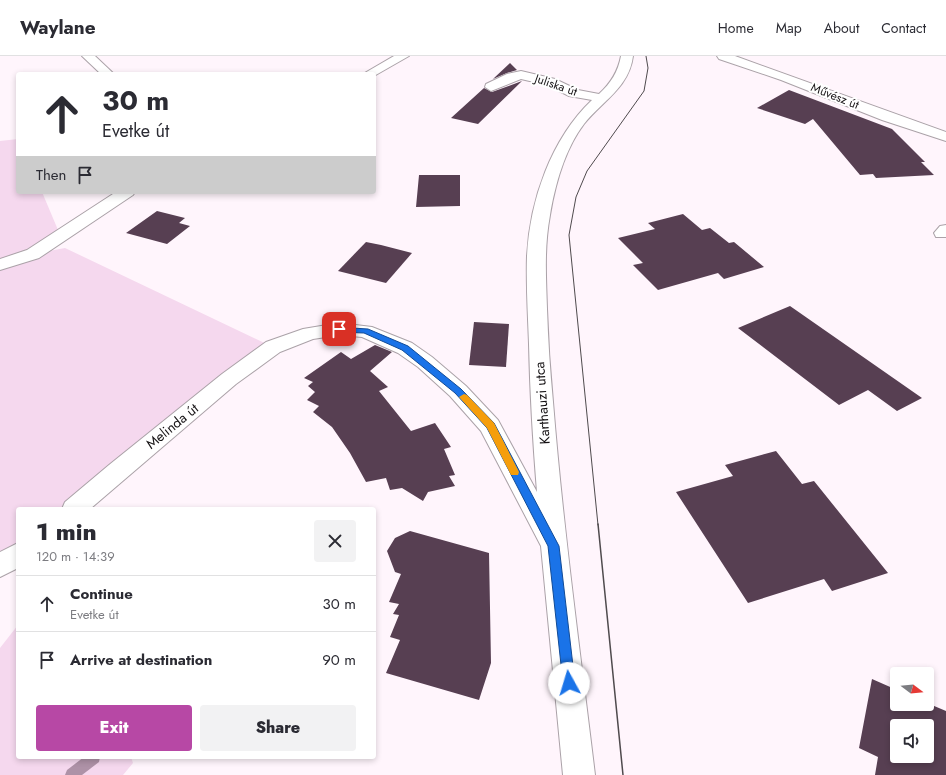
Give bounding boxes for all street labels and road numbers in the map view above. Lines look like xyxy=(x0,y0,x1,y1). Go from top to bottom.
street label: Juliska út xyxy=(531,69,580,101)
street label: Művész út xyxy=(808,78,862,114)
street label: Karthauzi utca xyxy=(529,361,555,445)
street label: Melinda út xyxy=(141,398,203,453)

